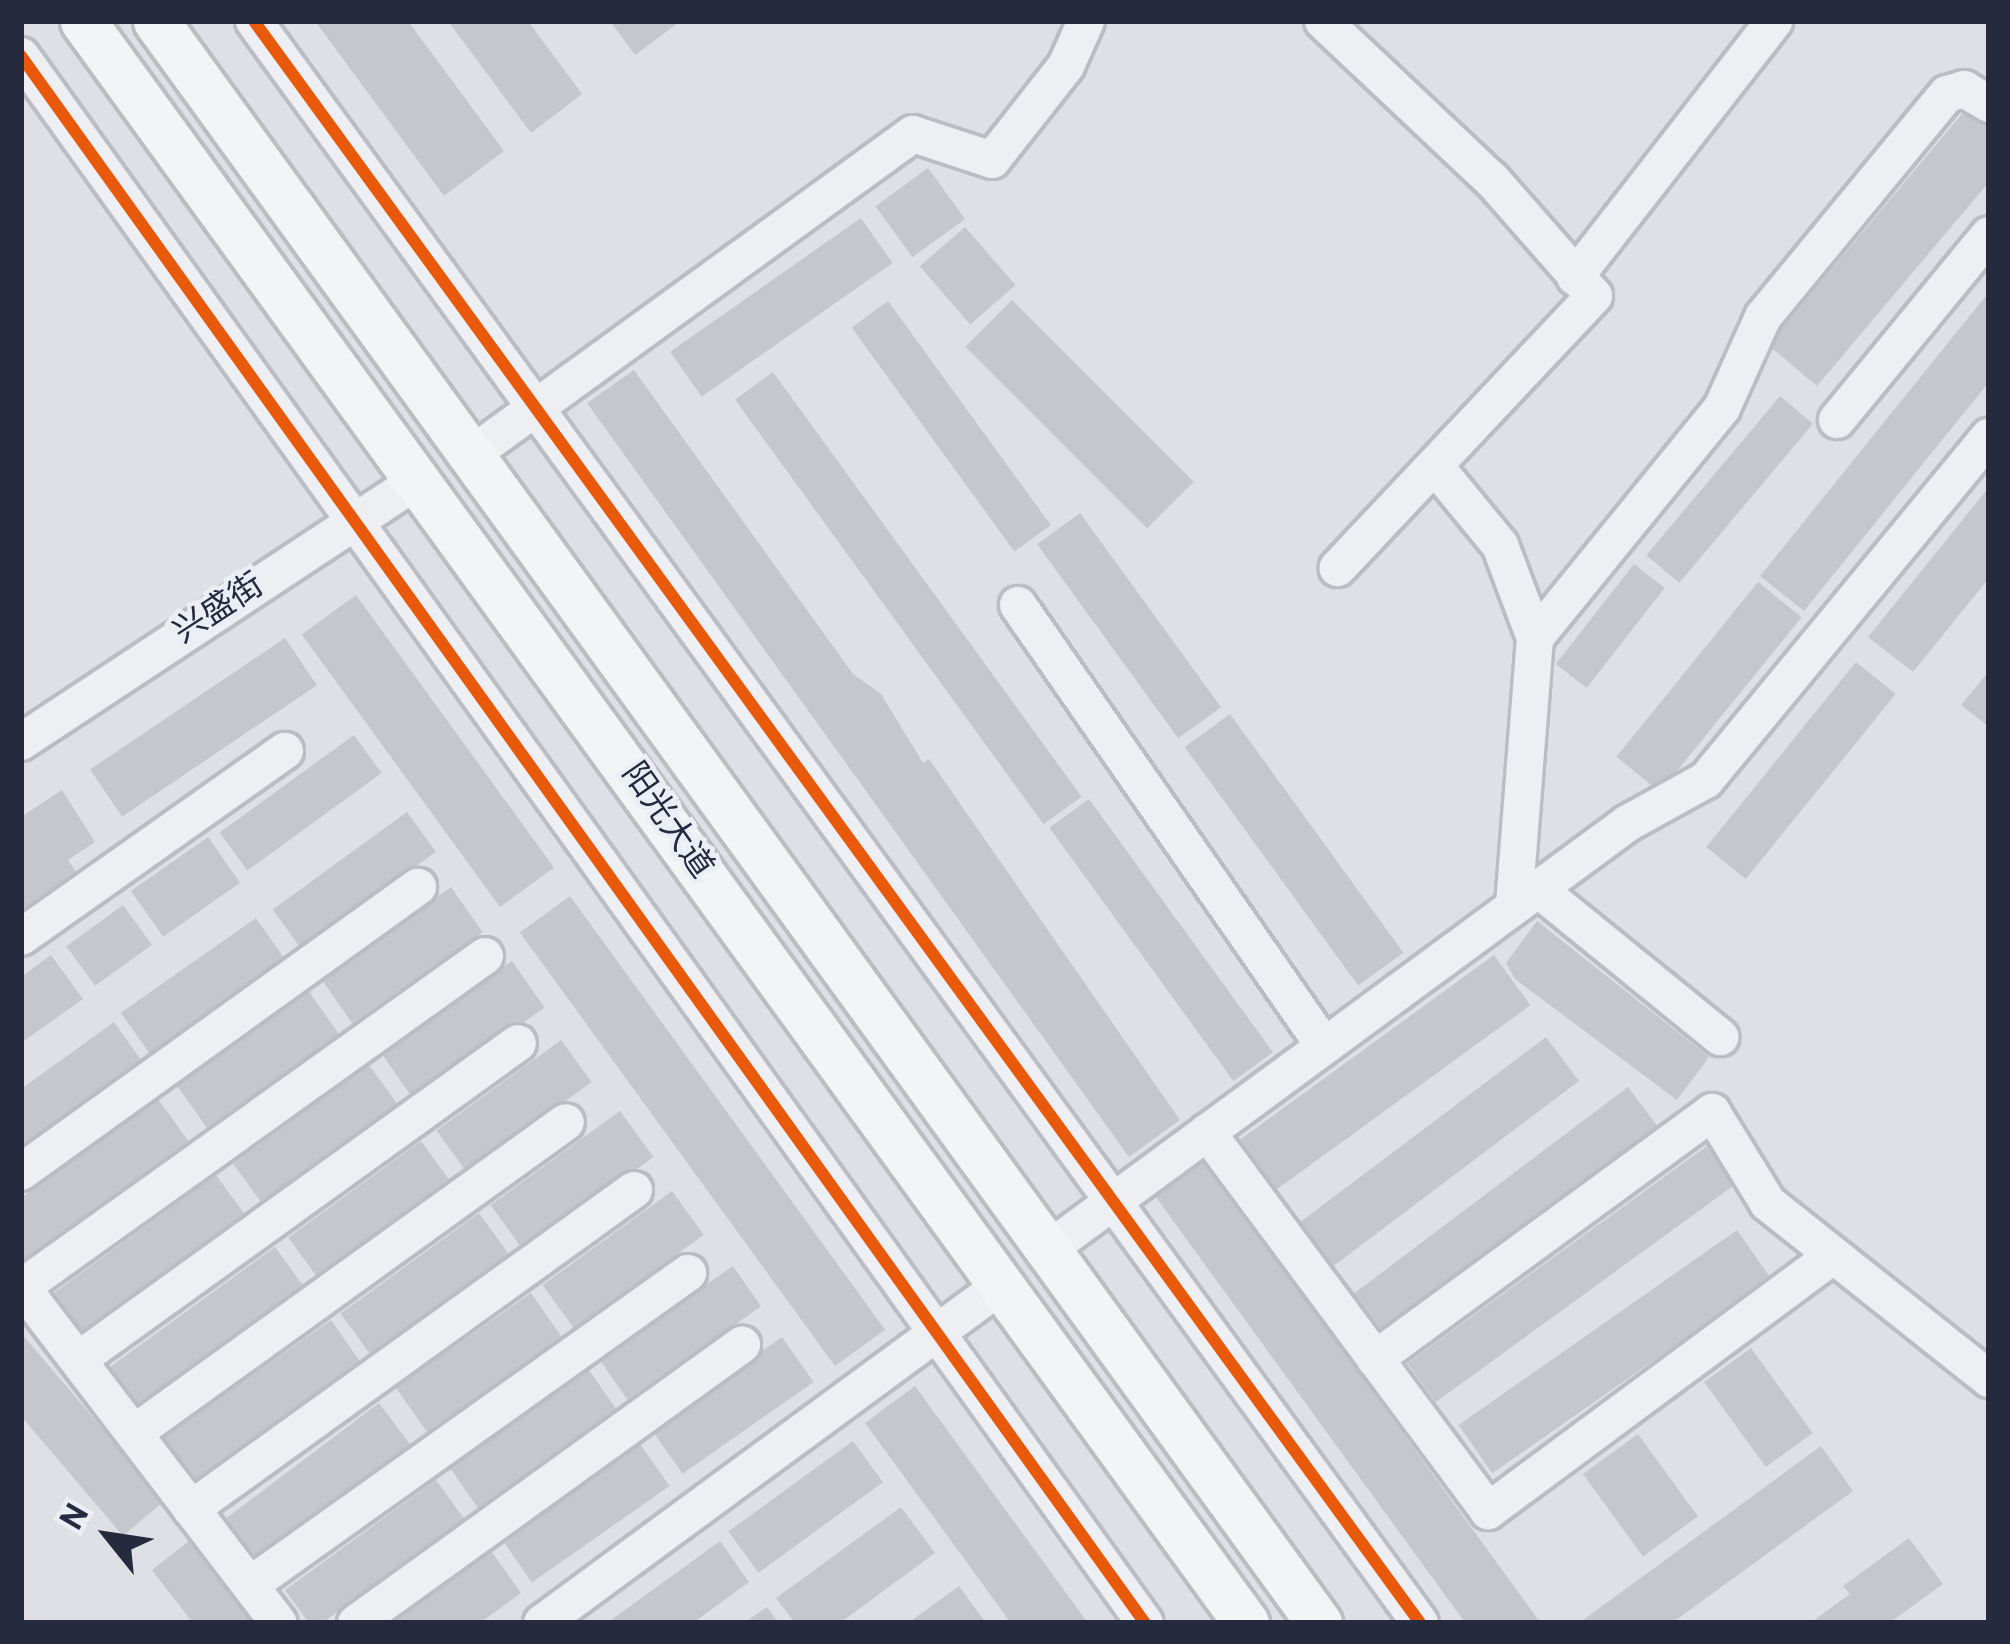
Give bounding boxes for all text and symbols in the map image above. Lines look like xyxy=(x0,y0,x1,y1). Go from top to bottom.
street label: 兴盛街 xyxy=(168,567,272,655)
street label: 阳光大道 xyxy=(611,757,719,887)
north arrow xyxy=(48,1476,168,1596)
text: N xyxy=(53,1497,101,1539)

